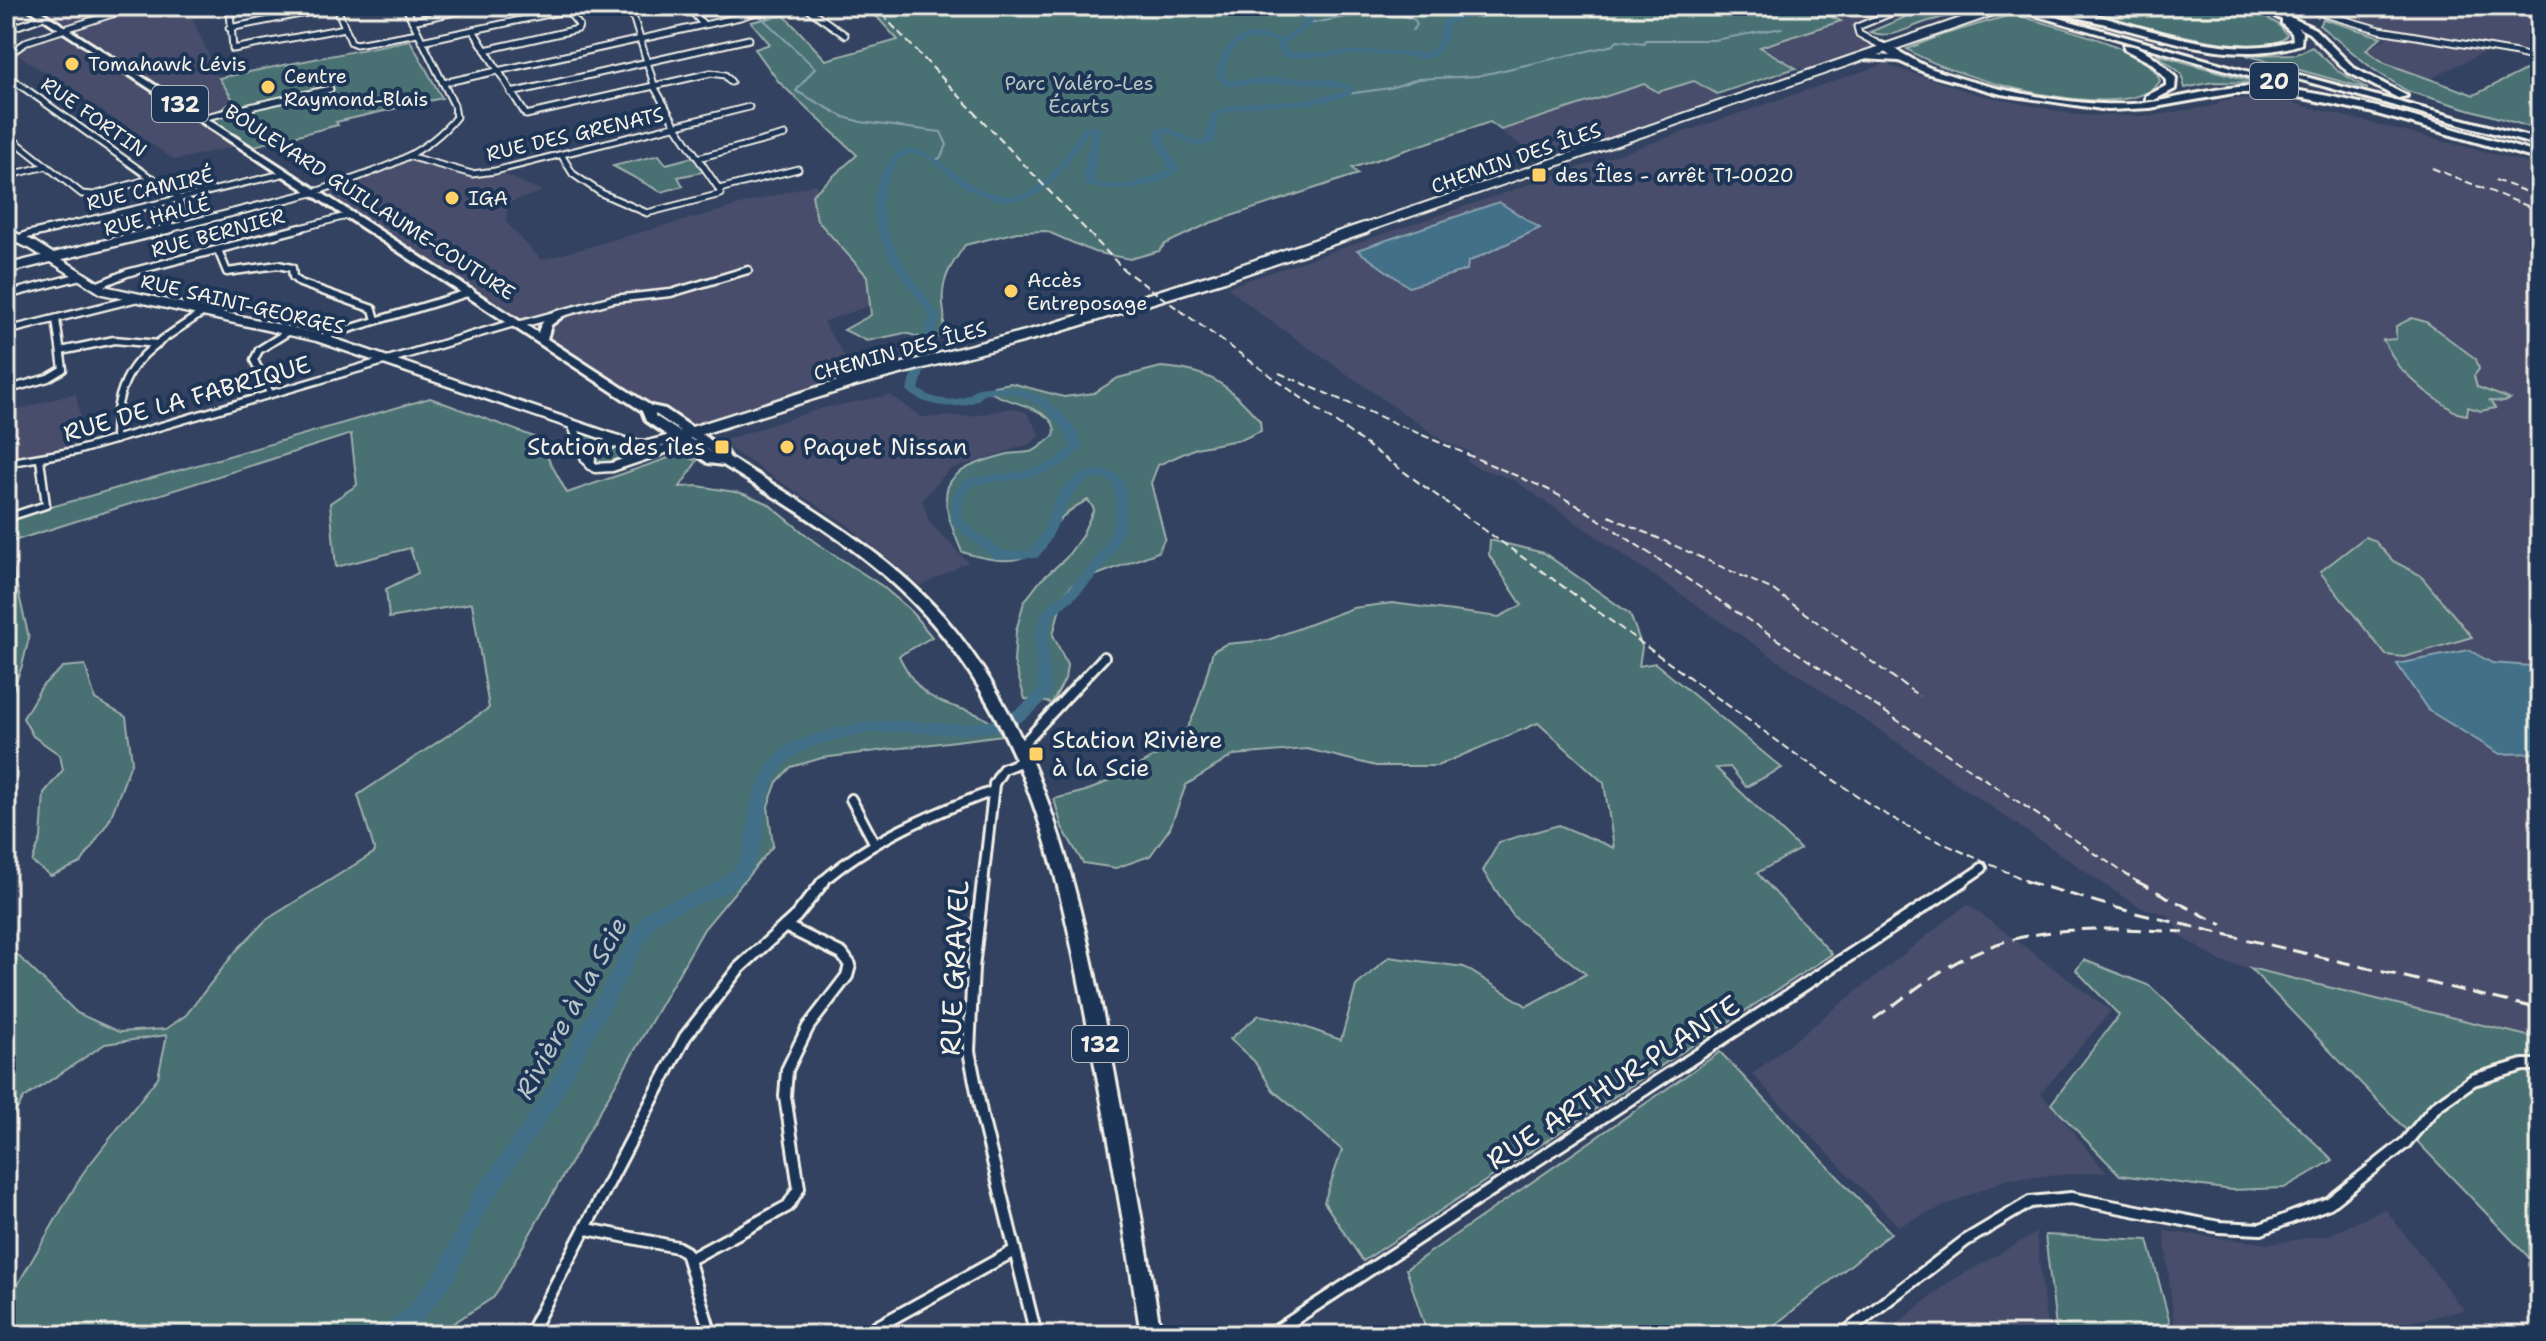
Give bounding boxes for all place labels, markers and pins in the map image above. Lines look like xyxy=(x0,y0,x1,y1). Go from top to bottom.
place label: Tomahawk Lévis xyxy=(88,51,247,77)
marker: Tomahawk Lévis xyxy=(63,55,81,73)
place label: Centre Raymond-Blais xyxy=(284,63,428,112)
marker: Centre Raymond-Blais xyxy=(259,78,277,96)
place label: des Îles - arrêt T1-0020 xyxy=(1555,162,1794,188)
marker: des Îles - arrêt T1-0020 xyxy=(1530,166,1548,184)
place label: IGA xyxy=(468,185,508,211)
marker: IGA xyxy=(443,189,461,207)
place label: Accès Entreposage xyxy=(1027,267,1148,316)
marker: Accès Entreposage xyxy=(1002,282,1020,300)
place label: Station des îles xyxy=(527,431,706,463)
place label: Paquet Nissan xyxy=(803,431,967,463)
marker: Station des îles xyxy=(713,438,731,456)
marker: Paquet Nissan xyxy=(778,438,796,456)
place label: Station Rivière à la Scie xyxy=(1052,724,1223,784)
marker: Station Rivière à la Scie xyxy=(1027,745,1045,763)

